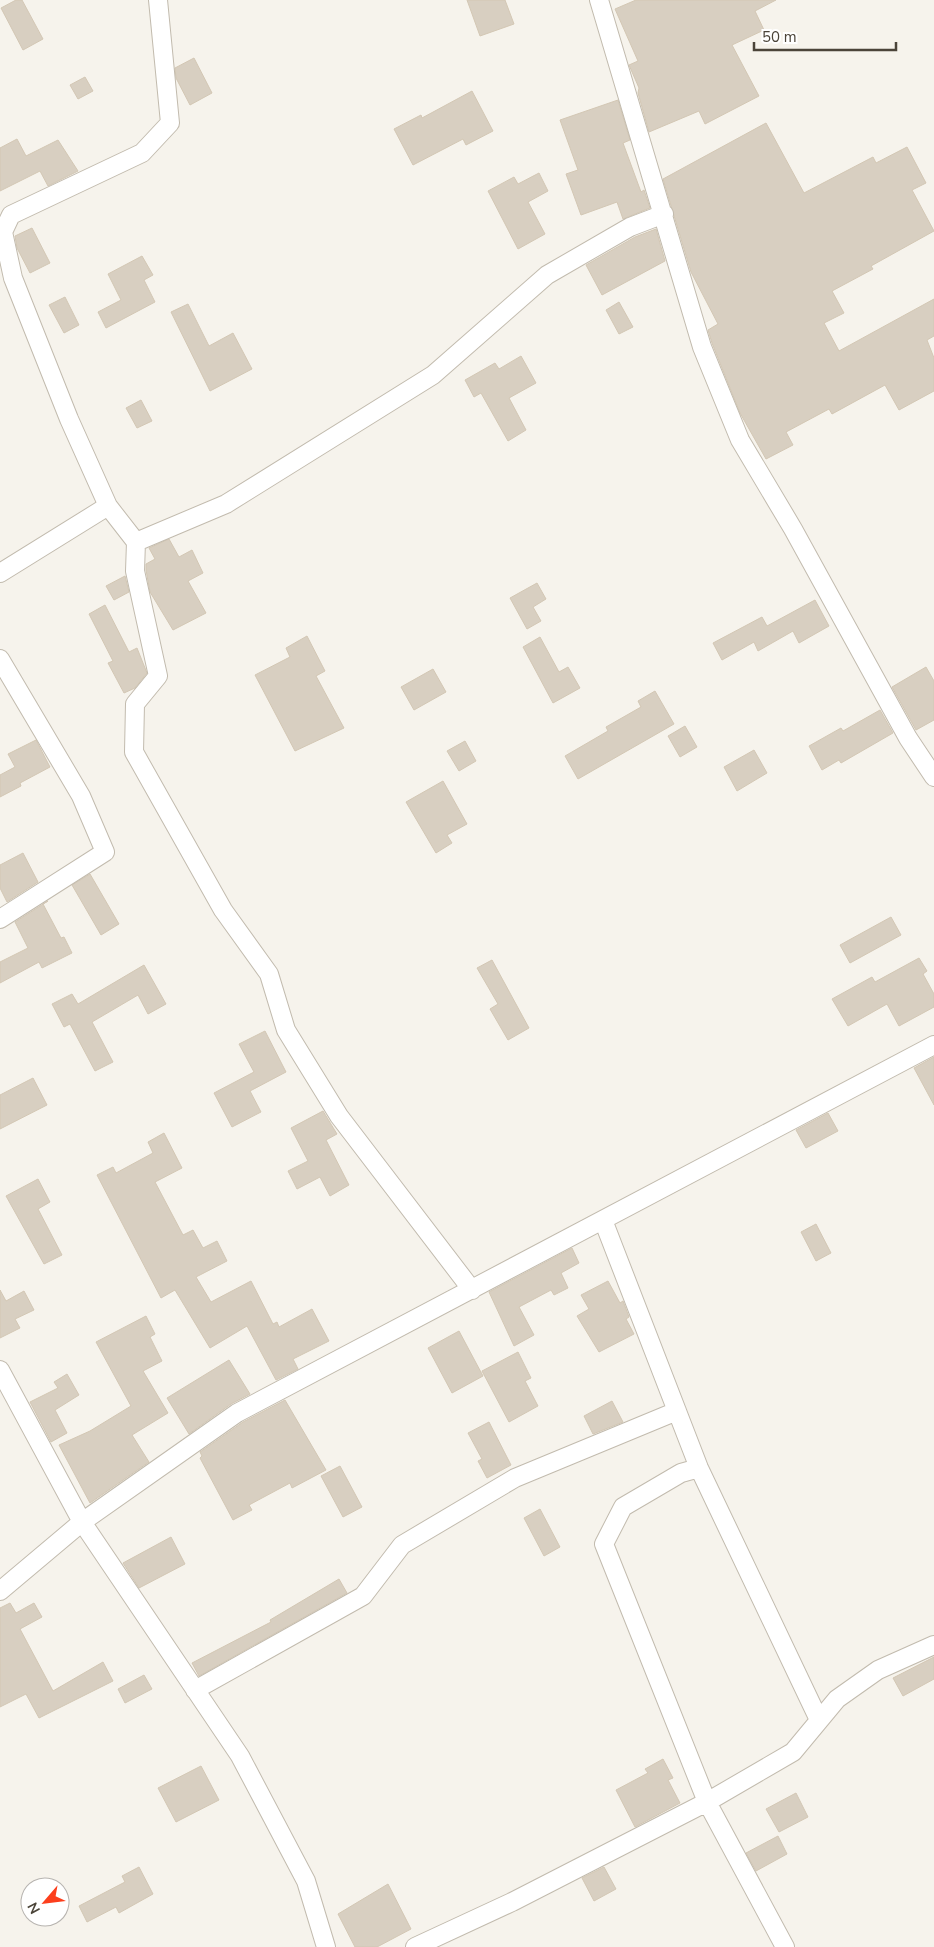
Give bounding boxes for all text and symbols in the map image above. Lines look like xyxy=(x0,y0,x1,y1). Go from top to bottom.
scale bar xyxy=(754,20,896,52)
text: 50 m xyxy=(762,27,797,47)
north arrow xyxy=(20,1877,70,1927)
text: N xyxy=(23,1899,45,1917)

